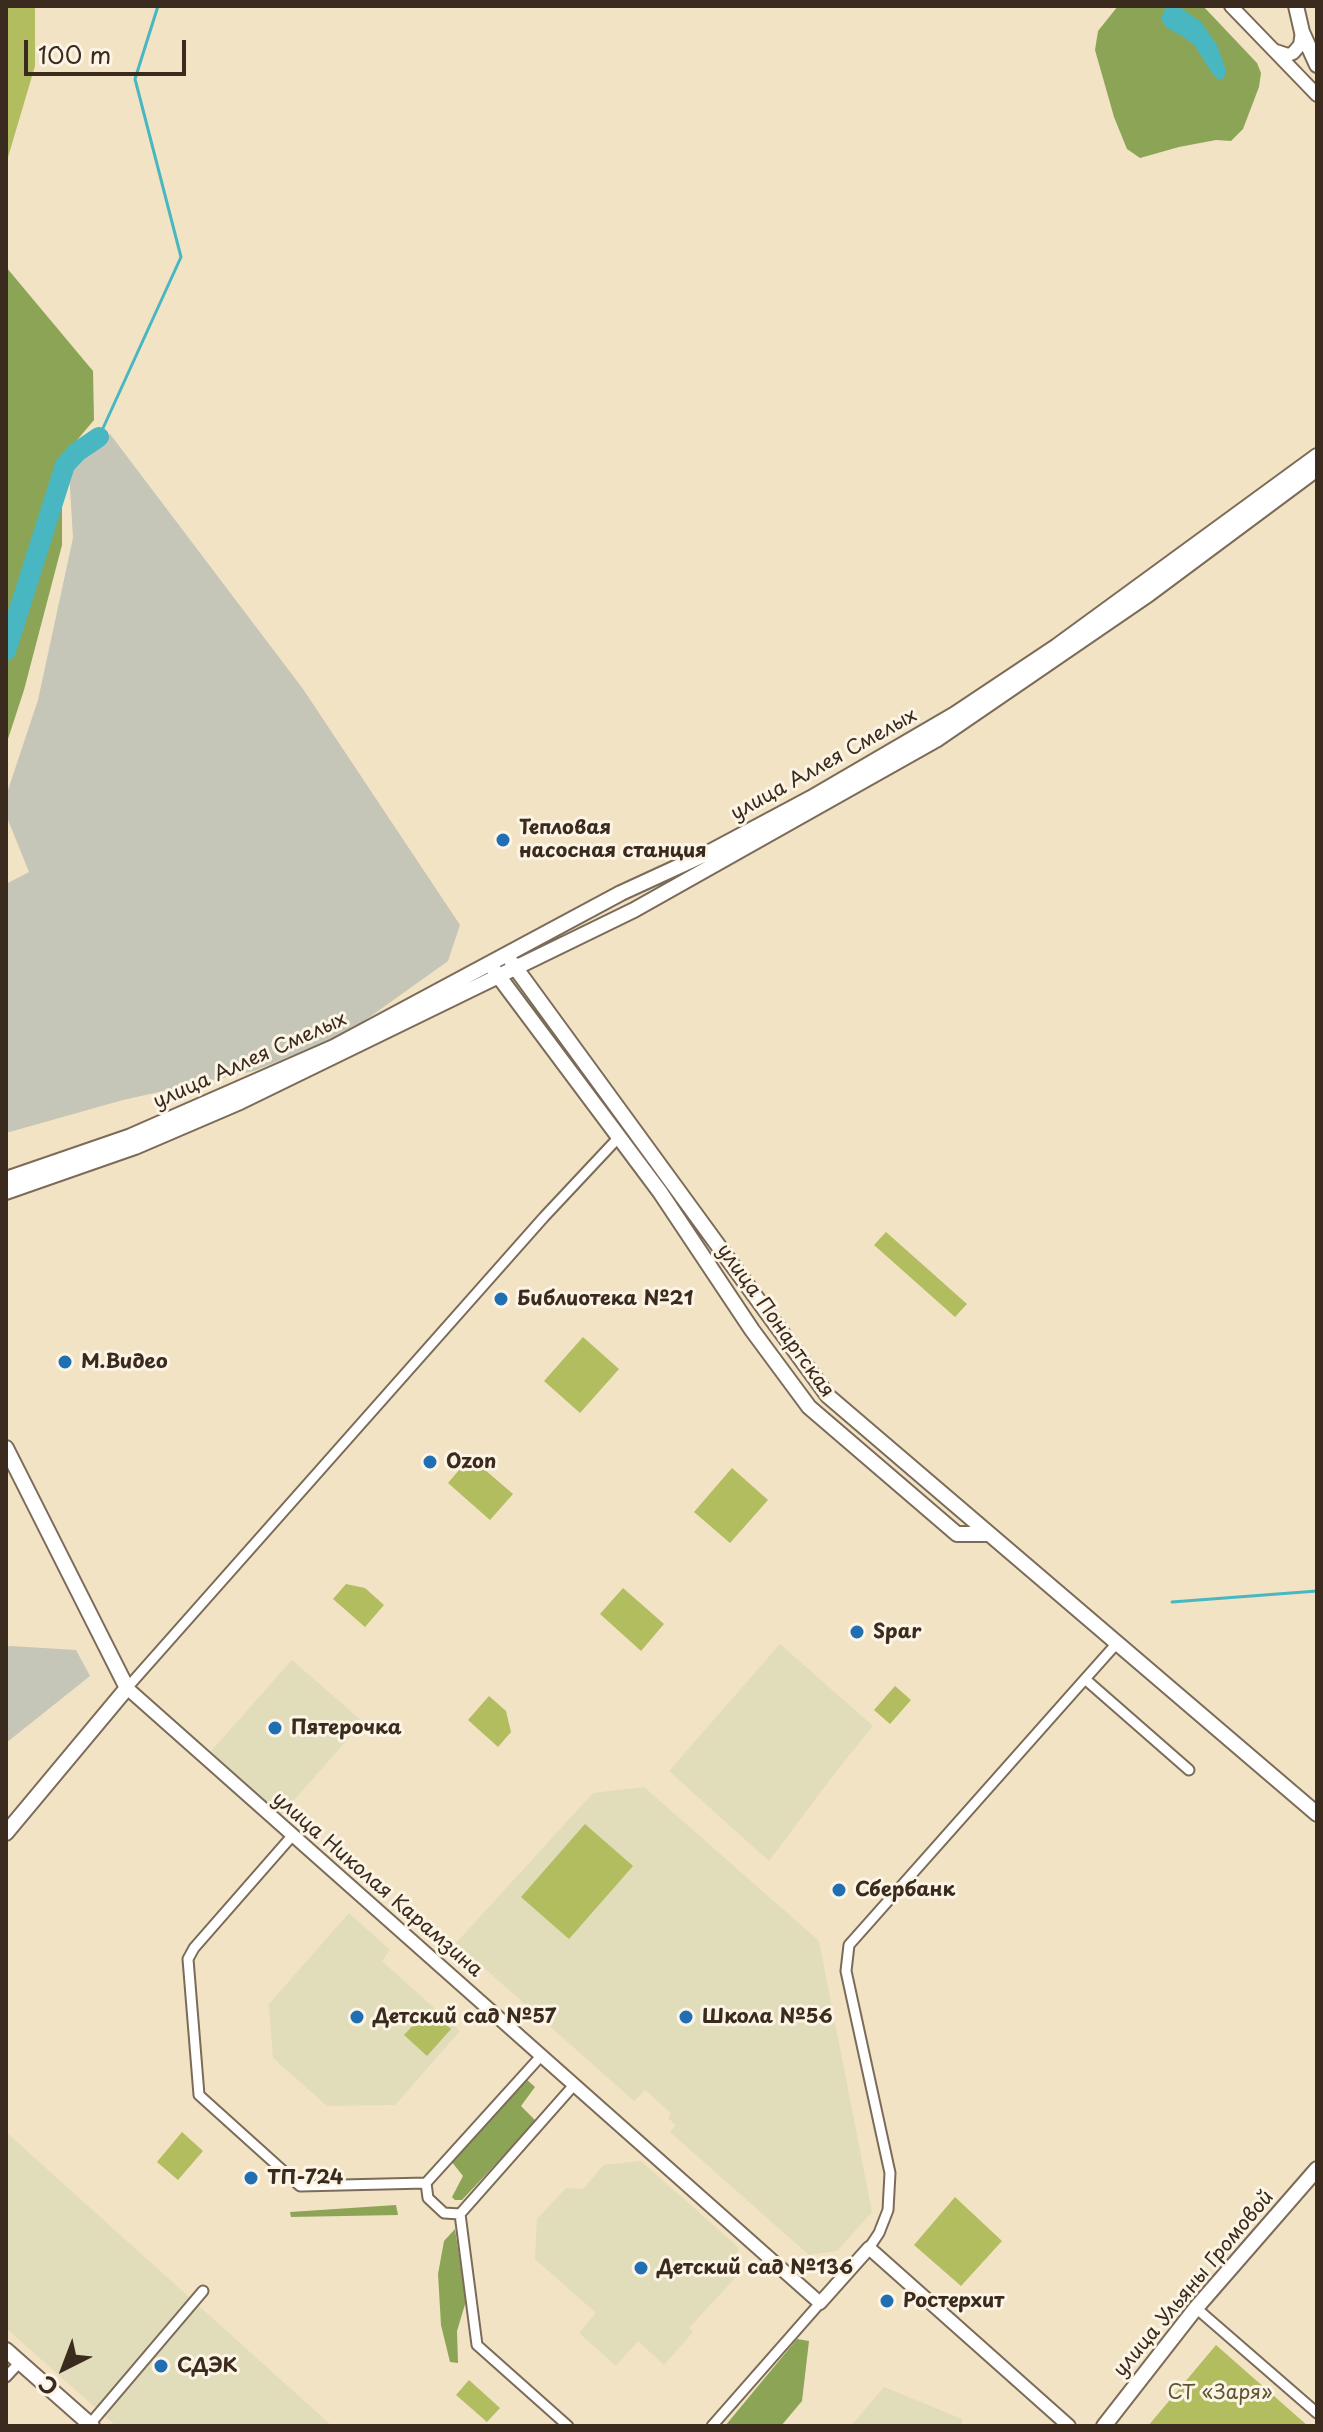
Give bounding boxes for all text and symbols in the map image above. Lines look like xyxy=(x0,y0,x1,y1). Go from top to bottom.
scale bar xyxy=(28,24,190,74)
text: 100 m xyxy=(38,36,111,72)
street label: улица Аллея Смелых xyxy=(727,704,921,826)
place label: Тепловая насосная станция xyxy=(519,816,707,863)
marker: Тепловая насосная станция xyxy=(494,831,512,849)
street label: улица Аллея Смелых xyxy=(150,1008,350,1114)
street label: улица Понартская xyxy=(711,1240,839,1402)
place label: Библиотека №21 xyxy=(517,1287,693,1311)
marker: Библиотека №21 xyxy=(492,1290,510,1308)
place label: M.Видео xyxy=(81,1350,168,1374)
marker: M.Видео xyxy=(56,1353,74,1371)
place label: Ozon xyxy=(446,1450,496,1474)
marker: Ozon xyxy=(421,1453,439,1471)
place label: Spar xyxy=(873,1620,922,1644)
marker: Spar xyxy=(848,1623,866,1641)
place label: Пятерочка xyxy=(291,1716,402,1740)
marker: Пятерочка xyxy=(266,1719,284,1737)
street label: улица Николая Карамзина xyxy=(267,1787,487,1983)
place label: Сбербанк xyxy=(855,1878,955,1902)
marker: Сбербанк xyxy=(830,1881,848,1899)
place label: Детский сад №57 xyxy=(373,2005,556,2029)
place label: Школа №56 xyxy=(702,2005,833,2029)
marker: Детский сад №57 xyxy=(348,2008,366,2026)
marker: Школа №56 xyxy=(677,2008,695,2026)
place label: ТП-724 xyxy=(267,2166,343,2190)
marker: ТП-724 xyxy=(242,2169,260,2187)
street label: улица Ульяны Громовой xyxy=(1109,2186,1279,2382)
place label: Детский сад №136 xyxy=(657,2256,853,2280)
marker: Детский сад №136 xyxy=(632,2259,650,2277)
place label: Ростерхит xyxy=(903,2289,1004,2313)
marker: Ростерхит xyxy=(878,2292,896,2310)
north arrow xyxy=(24,2328,104,2408)
place label: СДЭК xyxy=(177,2354,237,2378)
marker: СДЭК xyxy=(152,2357,170,2375)
text: С xyxy=(30,2368,65,2404)
park label: СТ «Заря» xyxy=(1168,2381,1272,2405)

